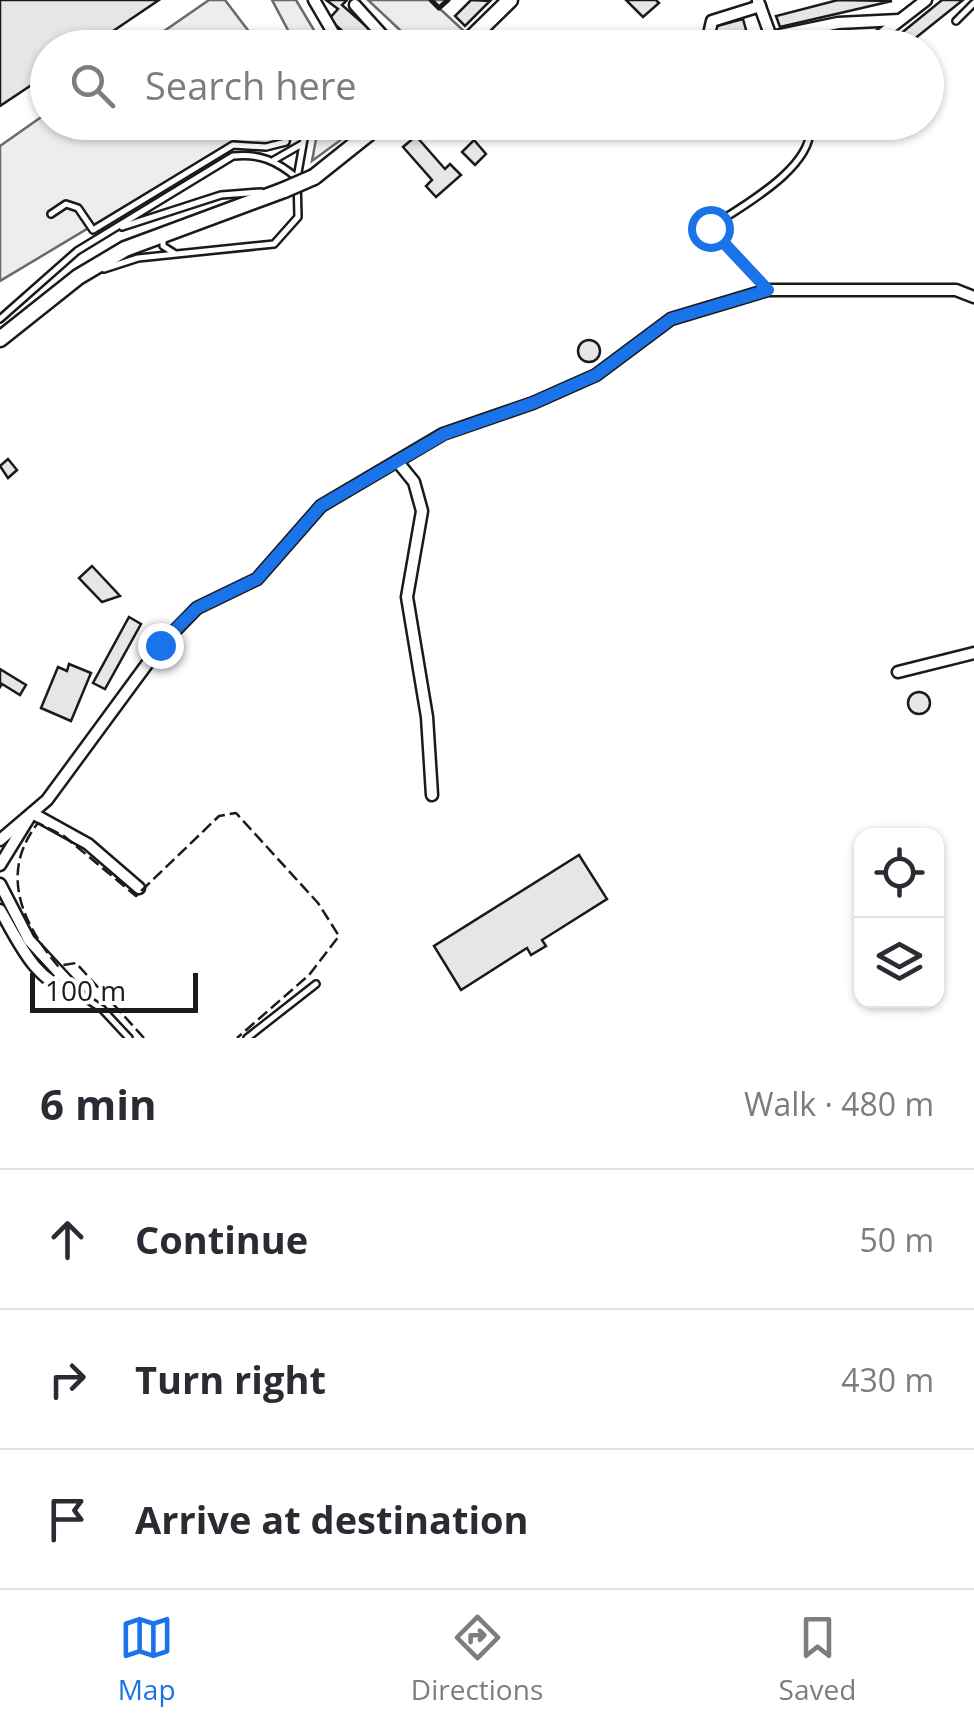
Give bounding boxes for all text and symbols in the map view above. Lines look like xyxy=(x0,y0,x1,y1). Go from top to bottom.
search box xyxy=(30,30,944,140)
icon: search xyxy=(65,58,120,113)
text: Search here xyxy=(145,59,357,111)
route start xyxy=(688,206,734,252)
route end xyxy=(138,623,184,669)
map controls xyxy=(854,828,944,1008)
button: locate xyxy=(854,828,944,918)
button: layers xyxy=(854,918,944,1008)
scale bar xyxy=(30,968,198,1013)
text: 100 m xyxy=(45,971,126,1009)
text: 6 min xyxy=(40,1075,157,1132)
text: Walk · 480 m xyxy=(744,1082,934,1125)
icon: ahead xyxy=(40,1212,95,1267)
text: Continue xyxy=(135,1213,308,1265)
text: 50 m xyxy=(859,1218,934,1261)
icon: right xyxy=(40,1352,95,1407)
text: Turn right xyxy=(135,1353,326,1405)
text: 430 m xyxy=(841,1358,934,1401)
icon: arrive xyxy=(40,1492,95,1547)
text: Arrive at destination xyxy=(135,1493,529,1545)
tab: Map xyxy=(118,1610,176,1708)
tab: Directions xyxy=(411,1610,543,1708)
tab: Saved xyxy=(779,1610,856,1708)

